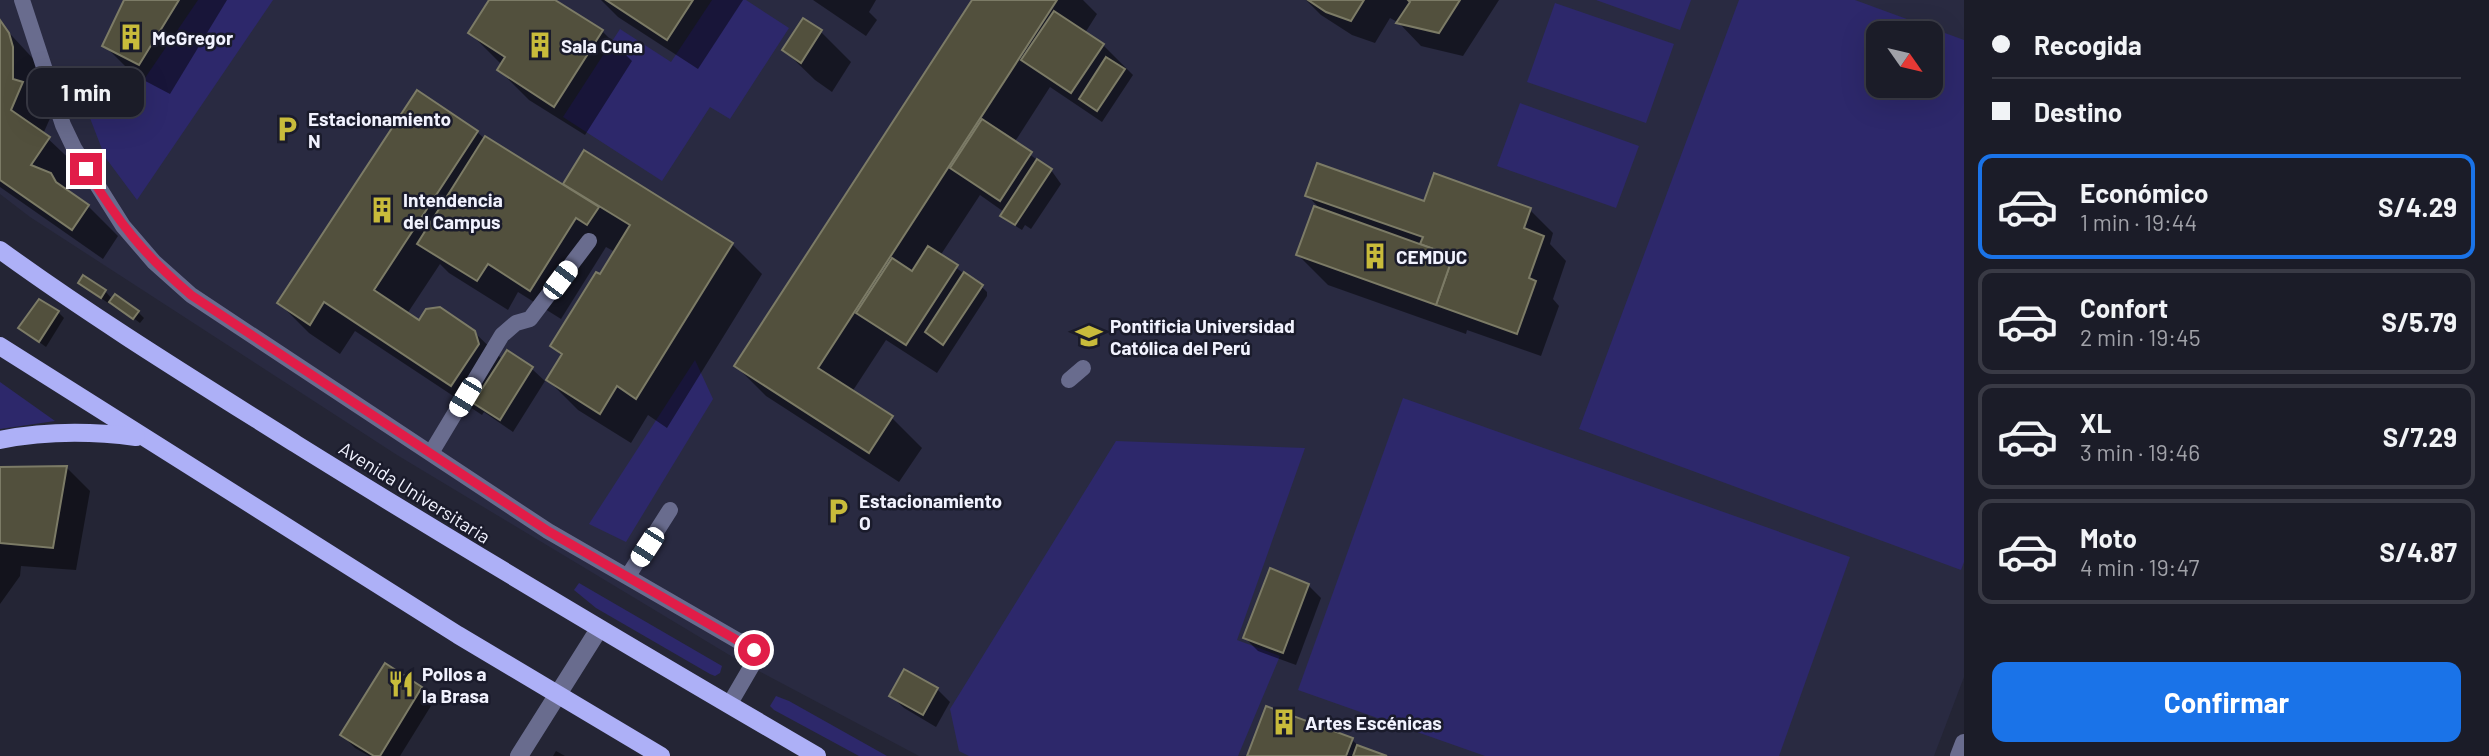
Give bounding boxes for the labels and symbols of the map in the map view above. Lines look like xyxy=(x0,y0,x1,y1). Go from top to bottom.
north arrow xyxy=(1866,21,1942,98)
building icon: McGregor xyxy=(116,22,146,52)
place label: McGregor xyxy=(152,26,234,49)
building icon: Sala Cuna xyxy=(525,30,555,60)
place label: Sala Cuna xyxy=(561,34,643,57)
callout: 1 min xyxy=(28,68,144,116)
place label: Estacionamiento N xyxy=(308,107,451,152)
parking icon: Estacionamiento N xyxy=(272,114,302,144)
route end xyxy=(70,153,102,185)
place label: Intendencia del Campus xyxy=(403,188,503,233)
building icon: Intendencia del Campus xyxy=(367,195,397,225)
building icon: CEMDUC xyxy=(1360,241,1390,271)
place label: CEMDUC xyxy=(1396,245,1467,268)
car xyxy=(539,257,582,303)
place label: Pontificia Universidad Católica del Perú xyxy=(1110,314,1295,359)
school or university icon: Pontificia Universidad Católica del Perú xyxy=(1074,321,1104,351)
car xyxy=(446,374,485,420)
street label: Avenida Universitaria xyxy=(335,436,495,548)
place label: Estacionamiento O xyxy=(859,489,1002,534)
parking icon: Estacionamiento O xyxy=(823,496,853,526)
car xyxy=(627,524,668,570)
route start xyxy=(738,634,770,666)
place label: Pollos a la Brasa xyxy=(422,662,489,707)
restaurant icon: Pollos a la Brasa xyxy=(386,669,416,699)
building icon: Artes Escénicas xyxy=(1269,707,1299,737)
place label: Artes Escénicas xyxy=(1305,711,1442,734)

